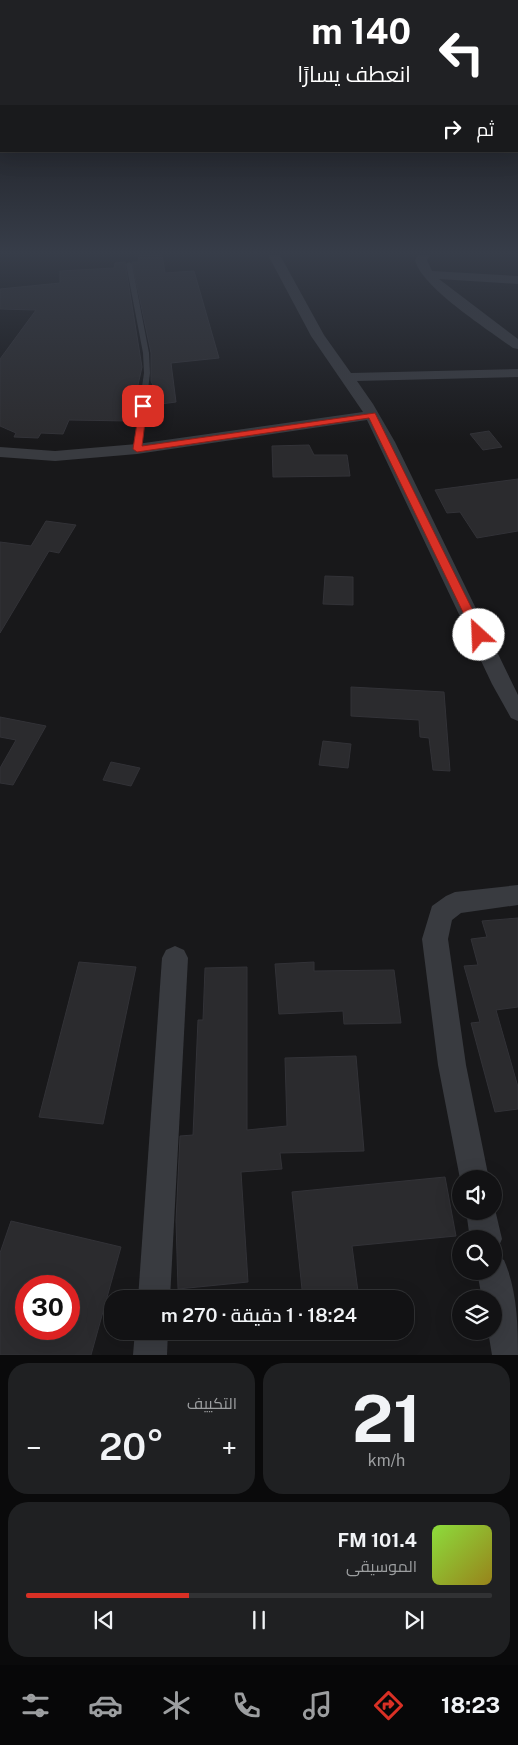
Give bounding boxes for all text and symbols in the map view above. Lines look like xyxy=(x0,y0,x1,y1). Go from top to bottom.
text: 140 m xyxy=(311,11,411,52)
icon: left xyxy=(429,20,494,85)
text: انعطف يسارًا xyxy=(297,61,411,87)
icon: right xyxy=(438,115,466,143)
text: ثم xyxy=(476,118,494,140)
pin xyxy=(122,385,164,427)
icon: arrive xyxy=(129,392,157,420)
position arrow xyxy=(452,608,504,660)
map controls xyxy=(452,1170,502,1340)
button: sound xyxy=(452,1170,502,1220)
button: search xyxy=(452,1230,502,1280)
speed limit sign: 30 xyxy=(15,1275,80,1340)
button: layers xyxy=(452,1290,502,1340)
text: 18:24 · 1 دقيقة · 270 m xyxy=(161,1304,357,1326)
text: 21 xyxy=(352,1380,421,1457)
text: التكييف xyxy=(187,1394,237,1413)
text: 20° xyxy=(99,1424,164,1469)
text: − xyxy=(26,1431,42,1464)
text: + xyxy=(221,1431,237,1464)
text: km/h xyxy=(368,1451,405,1470)
text: 101.4 FM xyxy=(338,1529,417,1551)
text: الموسيقى xyxy=(346,1557,417,1576)
icon: previous xyxy=(90,1606,118,1634)
icon: pause xyxy=(245,1606,273,1634)
icon: next xyxy=(400,1606,428,1634)
icon: filters xyxy=(18,1688,53,1723)
icon: car xyxy=(88,1688,123,1723)
icon: climate xyxy=(159,1688,194,1723)
icon: phone xyxy=(229,1688,264,1723)
icon: music xyxy=(300,1688,335,1723)
icon: directions xyxy=(371,1688,406,1723)
text: 18:23 xyxy=(441,1692,500,1718)

